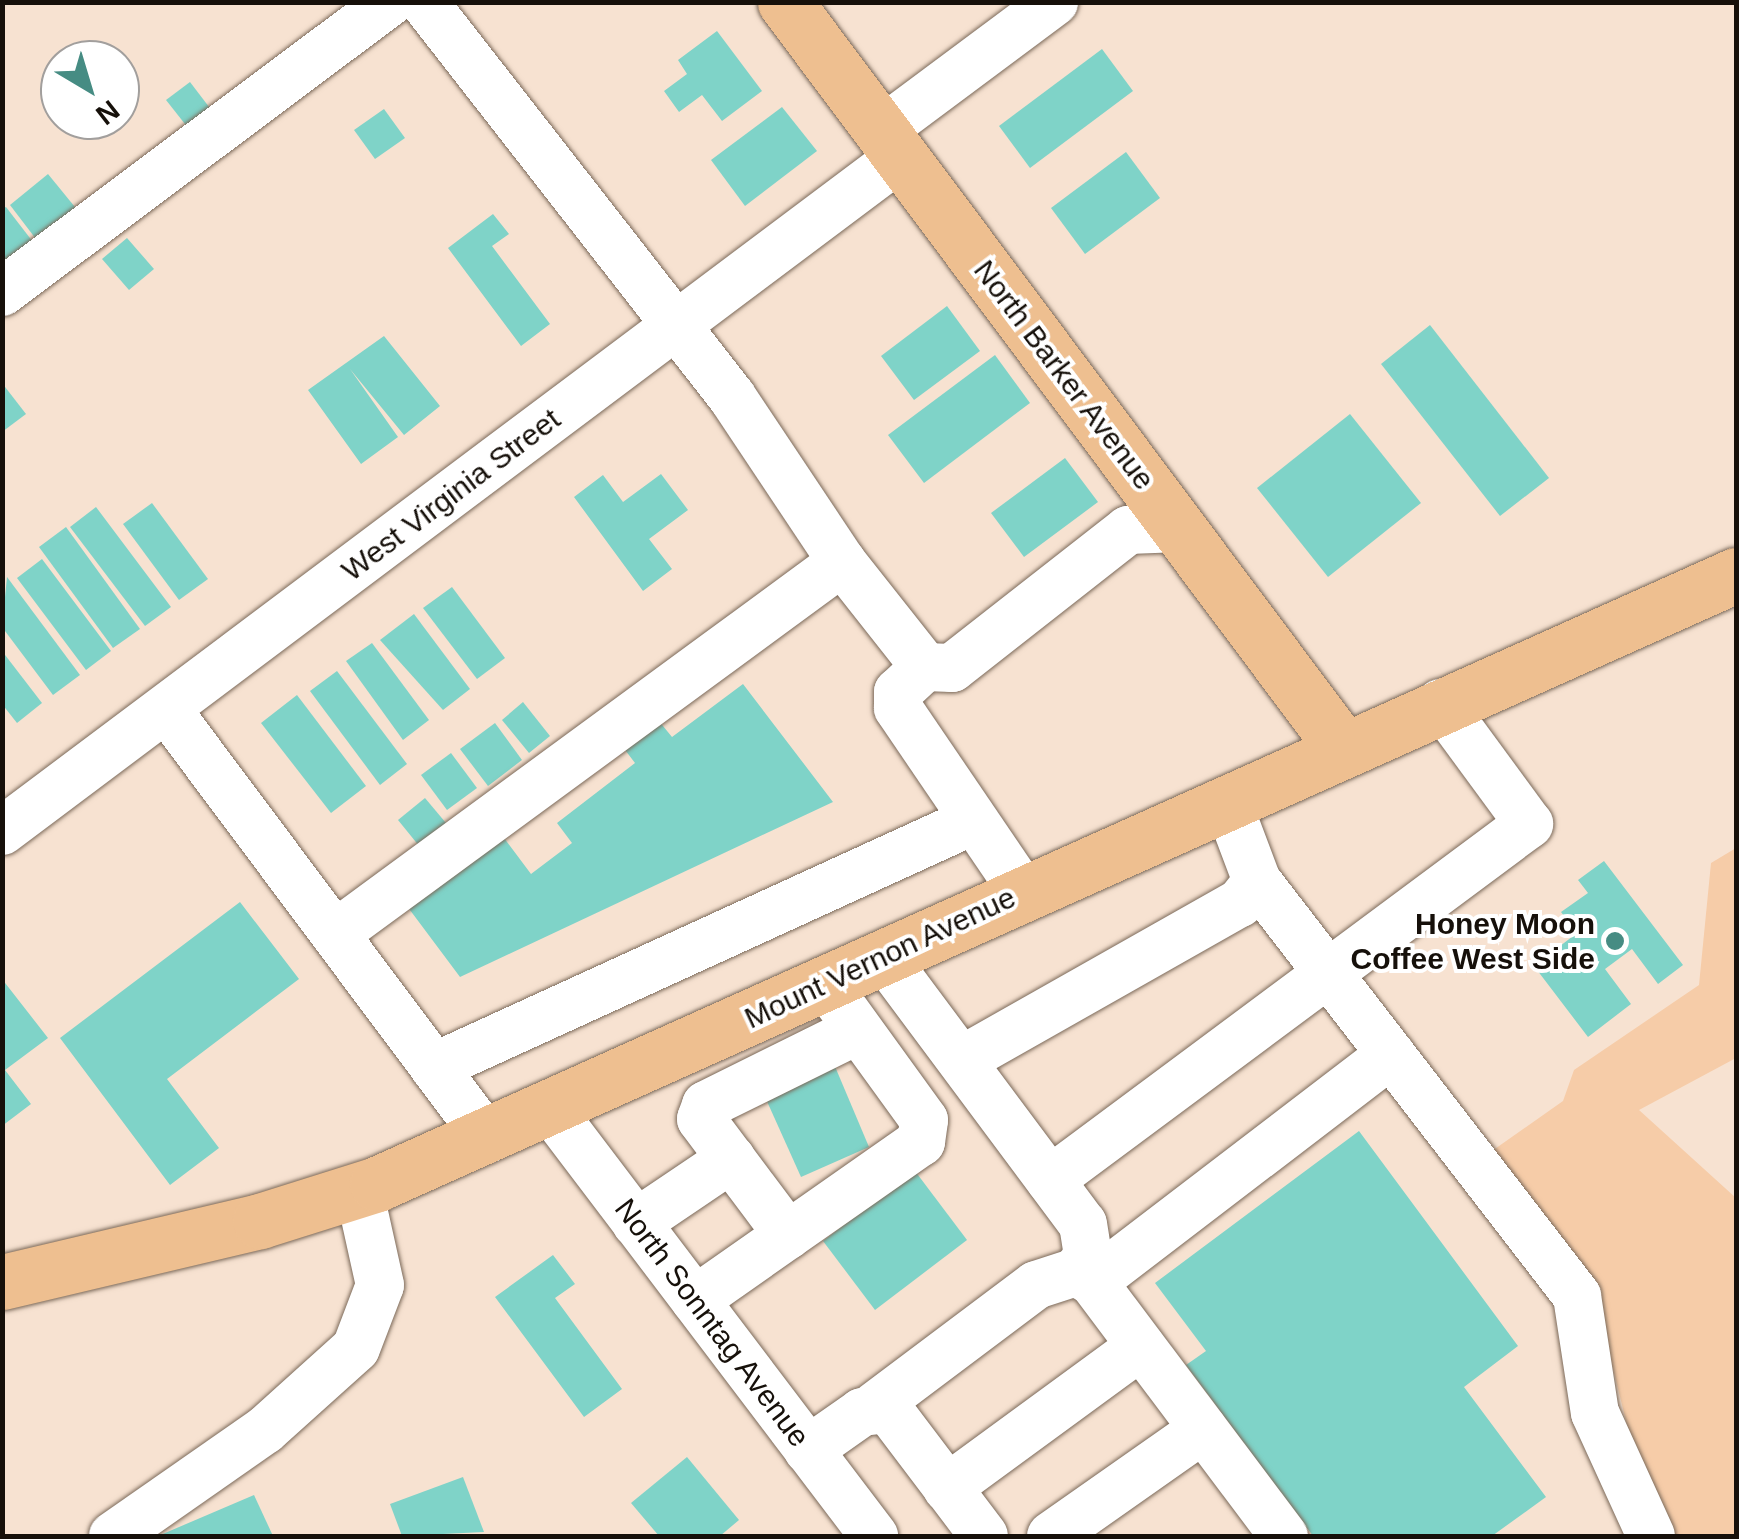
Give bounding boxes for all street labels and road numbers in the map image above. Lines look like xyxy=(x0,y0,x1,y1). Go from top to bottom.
street label: North Barker Avenue xyxy=(965,253,1163,497)
street label: West Virginia Street xyxy=(335,401,567,589)
street label: Mount Vernon Avenue xyxy=(738,879,1022,1037)
street label: North Sonntag Avenue xyxy=(606,1191,818,1455)

